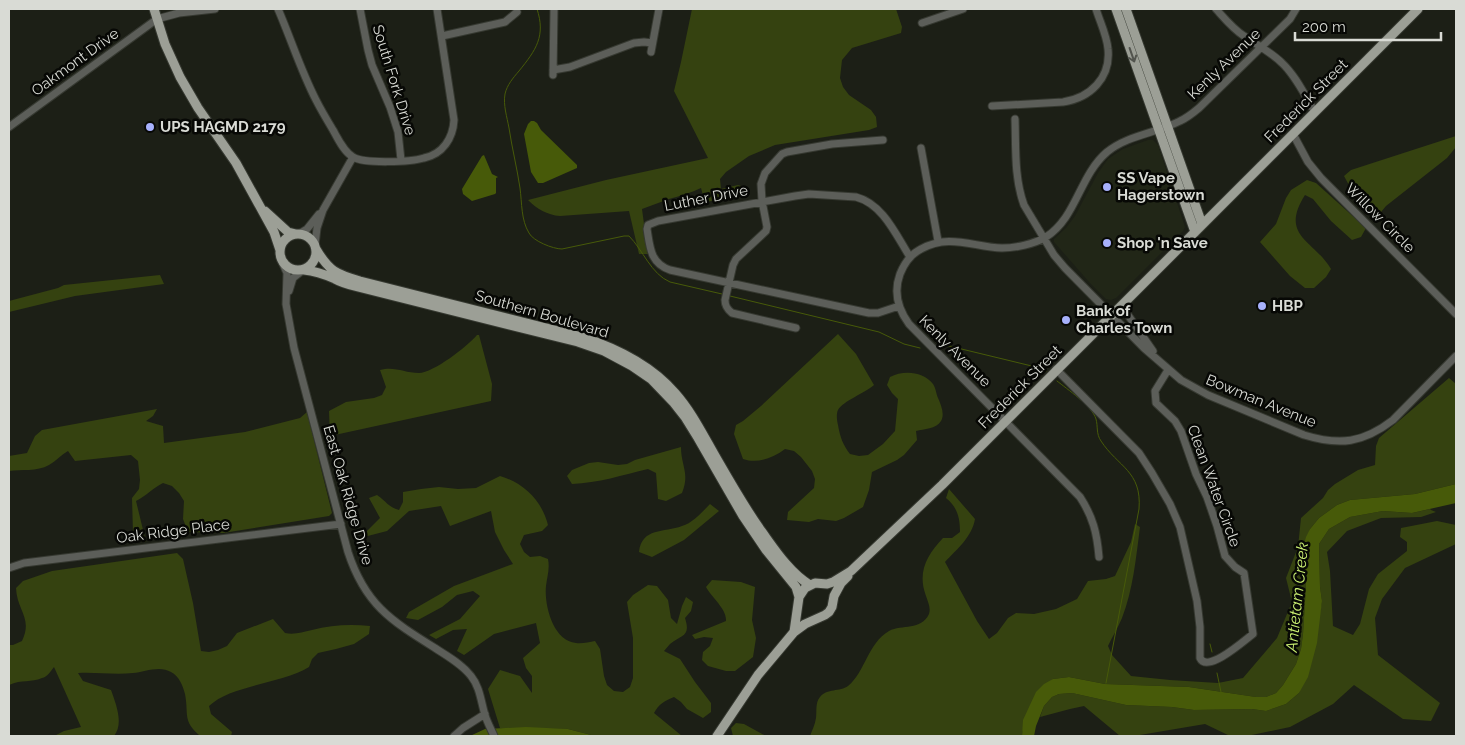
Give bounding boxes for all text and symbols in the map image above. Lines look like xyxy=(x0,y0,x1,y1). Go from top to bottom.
scale bar xyxy=(1295,10,1441,42)
text: 200 m xyxy=(1302,18,1346,36)
street label: South Fork Drive xyxy=(369,23,419,138)
street label: Oakmont Drive xyxy=(28,24,122,100)
street label: Kenly Avenue xyxy=(1184,25,1264,103)
one-way arrow xyxy=(1128,46,1137,62)
street label: Frederick Street xyxy=(1261,56,1351,146)
place label: UPS HAGMD 2179 xyxy=(160,118,286,136)
marker: UPS HAGMD 2179 xyxy=(144,121,156,133)
place label: SS Vape Hagerstown xyxy=(1117,169,1204,204)
street label: Willow Circle xyxy=(1341,179,1419,257)
street label: Luther Drive xyxy=(663,181,749,215)
marker: SS Vape Hagerstown xyxy=(1101,181,1113,193)
place label: Shop 'n Save xyxy=(1117,234,1208,252)
marker: Shop 'n Save xyxy=(1101,237,1113,249)
street label: Southern Boulevard xyxy=(473,286,611,342)
place label: HBP xyxy=(1272,297,1303,315)
marker: HBP xyxy=(1256,300,1268,312)
place label: Bank of Charles Town xyxy=(1076,302,1172,337)
street label: Kenly Avenue xyxy=(915,311,995,391)
marker: Bank of Charles Town xyxy=(1060,314,1072,326)
street label: Frederick Street xyxy=(975,342,1065,432)
street label: Bowman Avenue xyxy=(1203,371,1319,431)
street label: East Oak Ridge Drive xyxy=(319,423,377,567)
street label: Clean Water Circle xyxy=(1184,423,1245,550)
street label: Oak Ridge Place xyxy=(115,515,231,547)
water label: Antietam Creek xyxy=(1282,541,1312,654)

